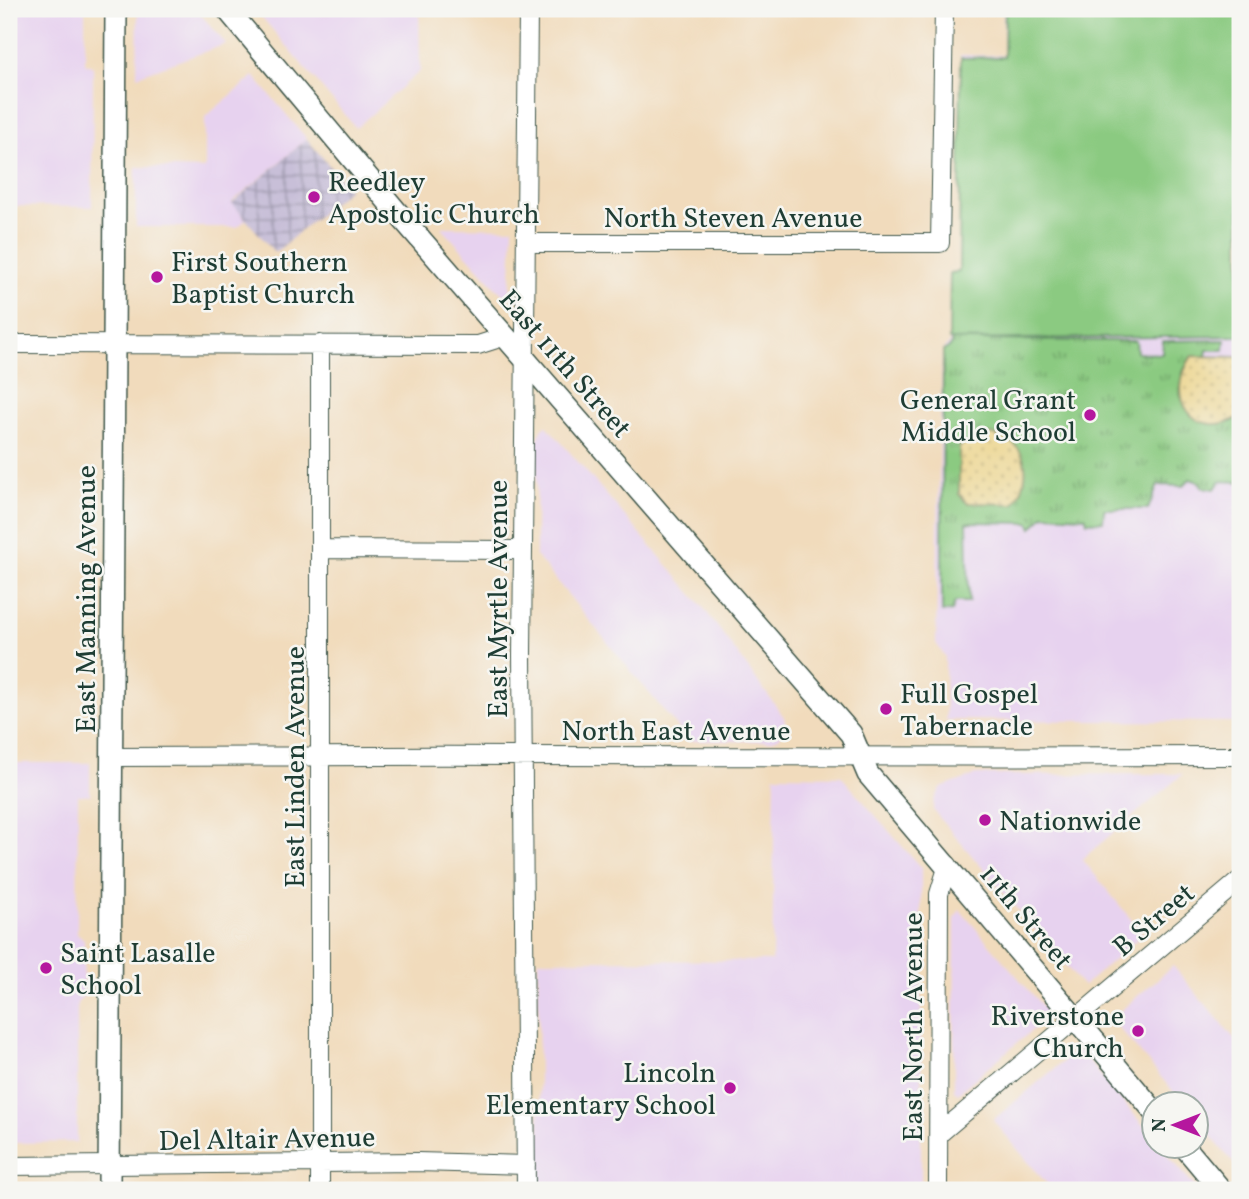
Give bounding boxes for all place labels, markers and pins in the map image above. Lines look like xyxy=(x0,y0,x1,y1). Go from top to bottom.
place label: Reedley Apostolic Church xyxy=(328,164,540,235)
marker: Reedley Apostolic Church xyxy=(306,189,322,205)
place label: First Southern Baptist Church xyxy=(171,244,355,315)
marker: First Southern Baptist Church xyxy=(149,269,165,285)
place label: General Grant Middle School xyxy=(900,382,1076,453)
marker: General Grant Middle School xyxy=(1082,407,1098,423)
place label: Full Gospel Tabernacle xyxy=(900,676,1038,747)
marker: Full Gospel Tabernacle xyxy=(878,701,894,717)
place label: Nationwide xyxy=(999,803,1141,842)
marker: Nationwide xyxy=(977,812,993,828)
place label: Saint Lasalle School xyxy=(60,935,216,1006)
marker: Saint Lasalle School xyxy=(38,960,54,976)
place label: Riverstone Church xyxy=(990,998,1124,1069)
marker: Riverstone Church xyxy=(1130,1023,1146,1039)
place label: Lincoln Elementary School xyxy=(486,1055,716,1126)
marker: Lincoln Elementary School xyxy=(722,1080,738,1096)

